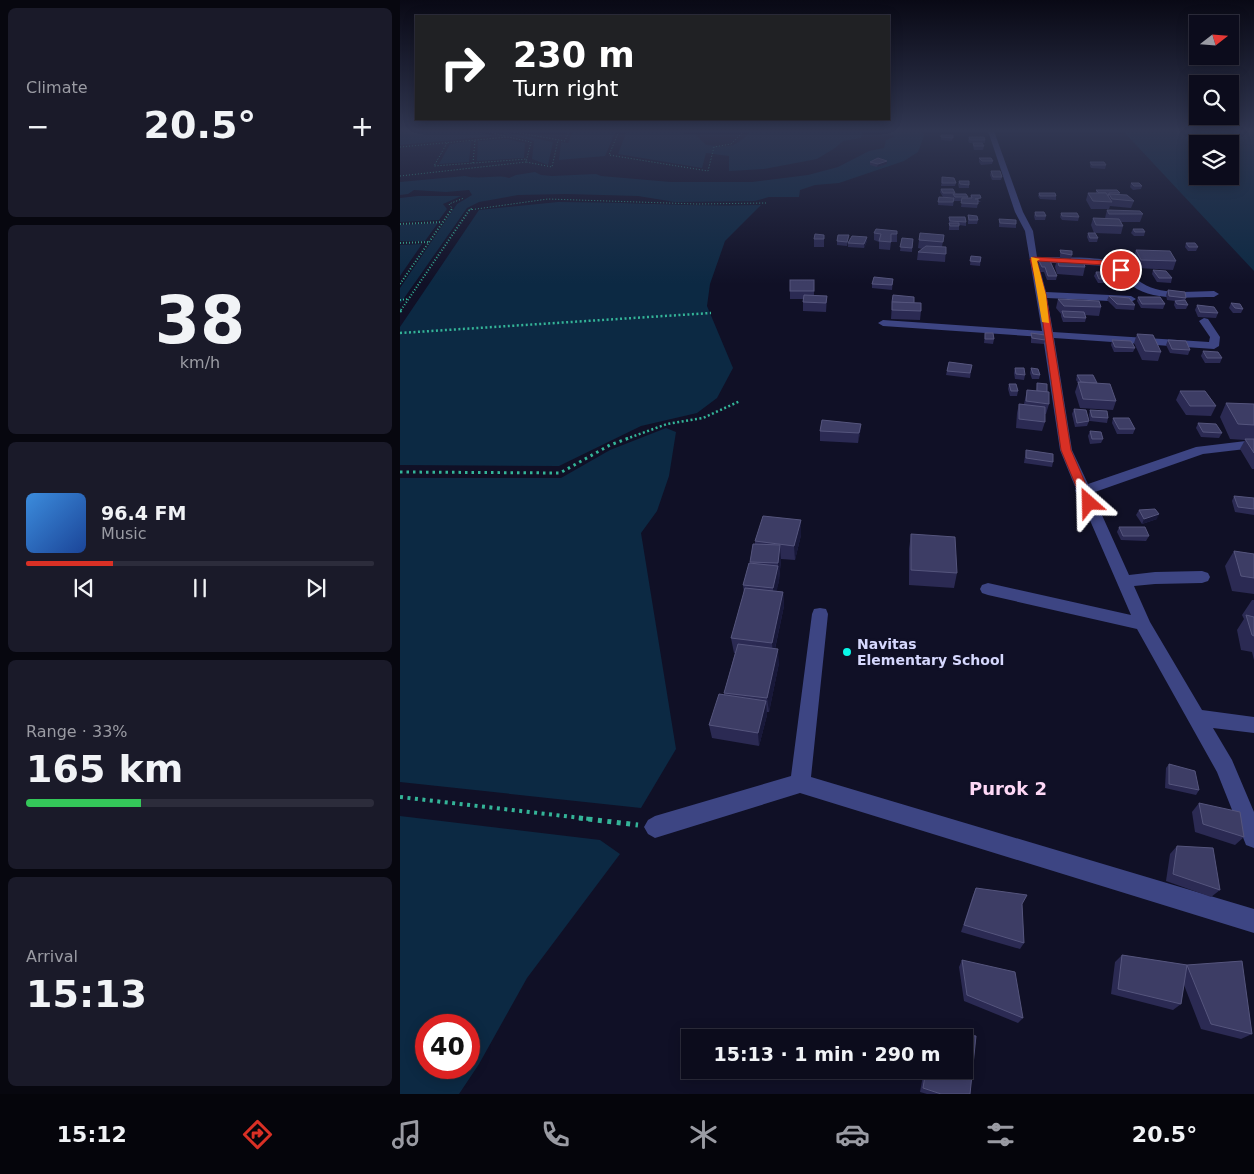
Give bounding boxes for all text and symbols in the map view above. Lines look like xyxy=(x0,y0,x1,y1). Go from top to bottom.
north arrow xyxy=(1189,15,1239,65)
map controls xyxy=(1189,15,1239,185)
icon: right xyxy=(430,35,495,100)
text: 230 m xyxy=(513,35,635,75)
button: search xyxy=(1189,75,1239,125)
text: Turn right xyxy=(513,76,618,101)
text: Climate xyxy=(26,78,88,97)
text: 20.5° xyxy=(144,103,256,147)
text: − xyxy=(26,110,49,143)
text: + xyxy=(351,110,374,143)
button: layers xyxy=(1189,135,1239,185)
pin xyxy=(1100,249,1142,291)
icon: arrive xyxy=(1107,256,1135,284)
text: 38 xyxy=(155,283,245,358)
text: km/h xyxy=(180,353,220,372)
position arrow xyxy=(1062,476,1114,528)
text: 96.4 FM xyxy=(101,502,186,524)
text: Music xyxy=(101,524,147,543)
icon: previous xyxy=(70,574,98,602)
icon: pause xyxy=(186,574,214,602)
icon: next xyxy=(302,574,330,602)
place label: Navitas Elementary School xyxy=(857,636,1004,668)
marker: Navitas Elementary School xyxy=(841,646,853,658)
text: Range · 33% xyxy=(26,722,128,741)
text: 165 km xyxy=(26,747,183,791)
district label: Purok 2 xyxy=(969,778,1047,799)
text: Arrival xyxy=(26,947,78,966)
text: 15:13 xyxy=(26,972,147,1016)
speed limit sign: 40 xyxy=(415,1014,480,1079)
text: 15:13 · 1 min · 290 m xyxy=(713,1043,941,1065)
icon: directions xyxy=(240,1117,275,1152)
icon: music xyxy=(389,1117,424,1152)
icon: phone xyxy=(538,1117,573,1152)
icon: climate xyxy=(686,1117,721,1152)
icon: car xyxy=(835,1117,870,1152)
icon: filters xyxy=(983,1117,1018,1152)
text: 15:12 xyxy=(57,1122,127,1147)
text: 20.5° xyxy=(1132,1122,1197,1147)

